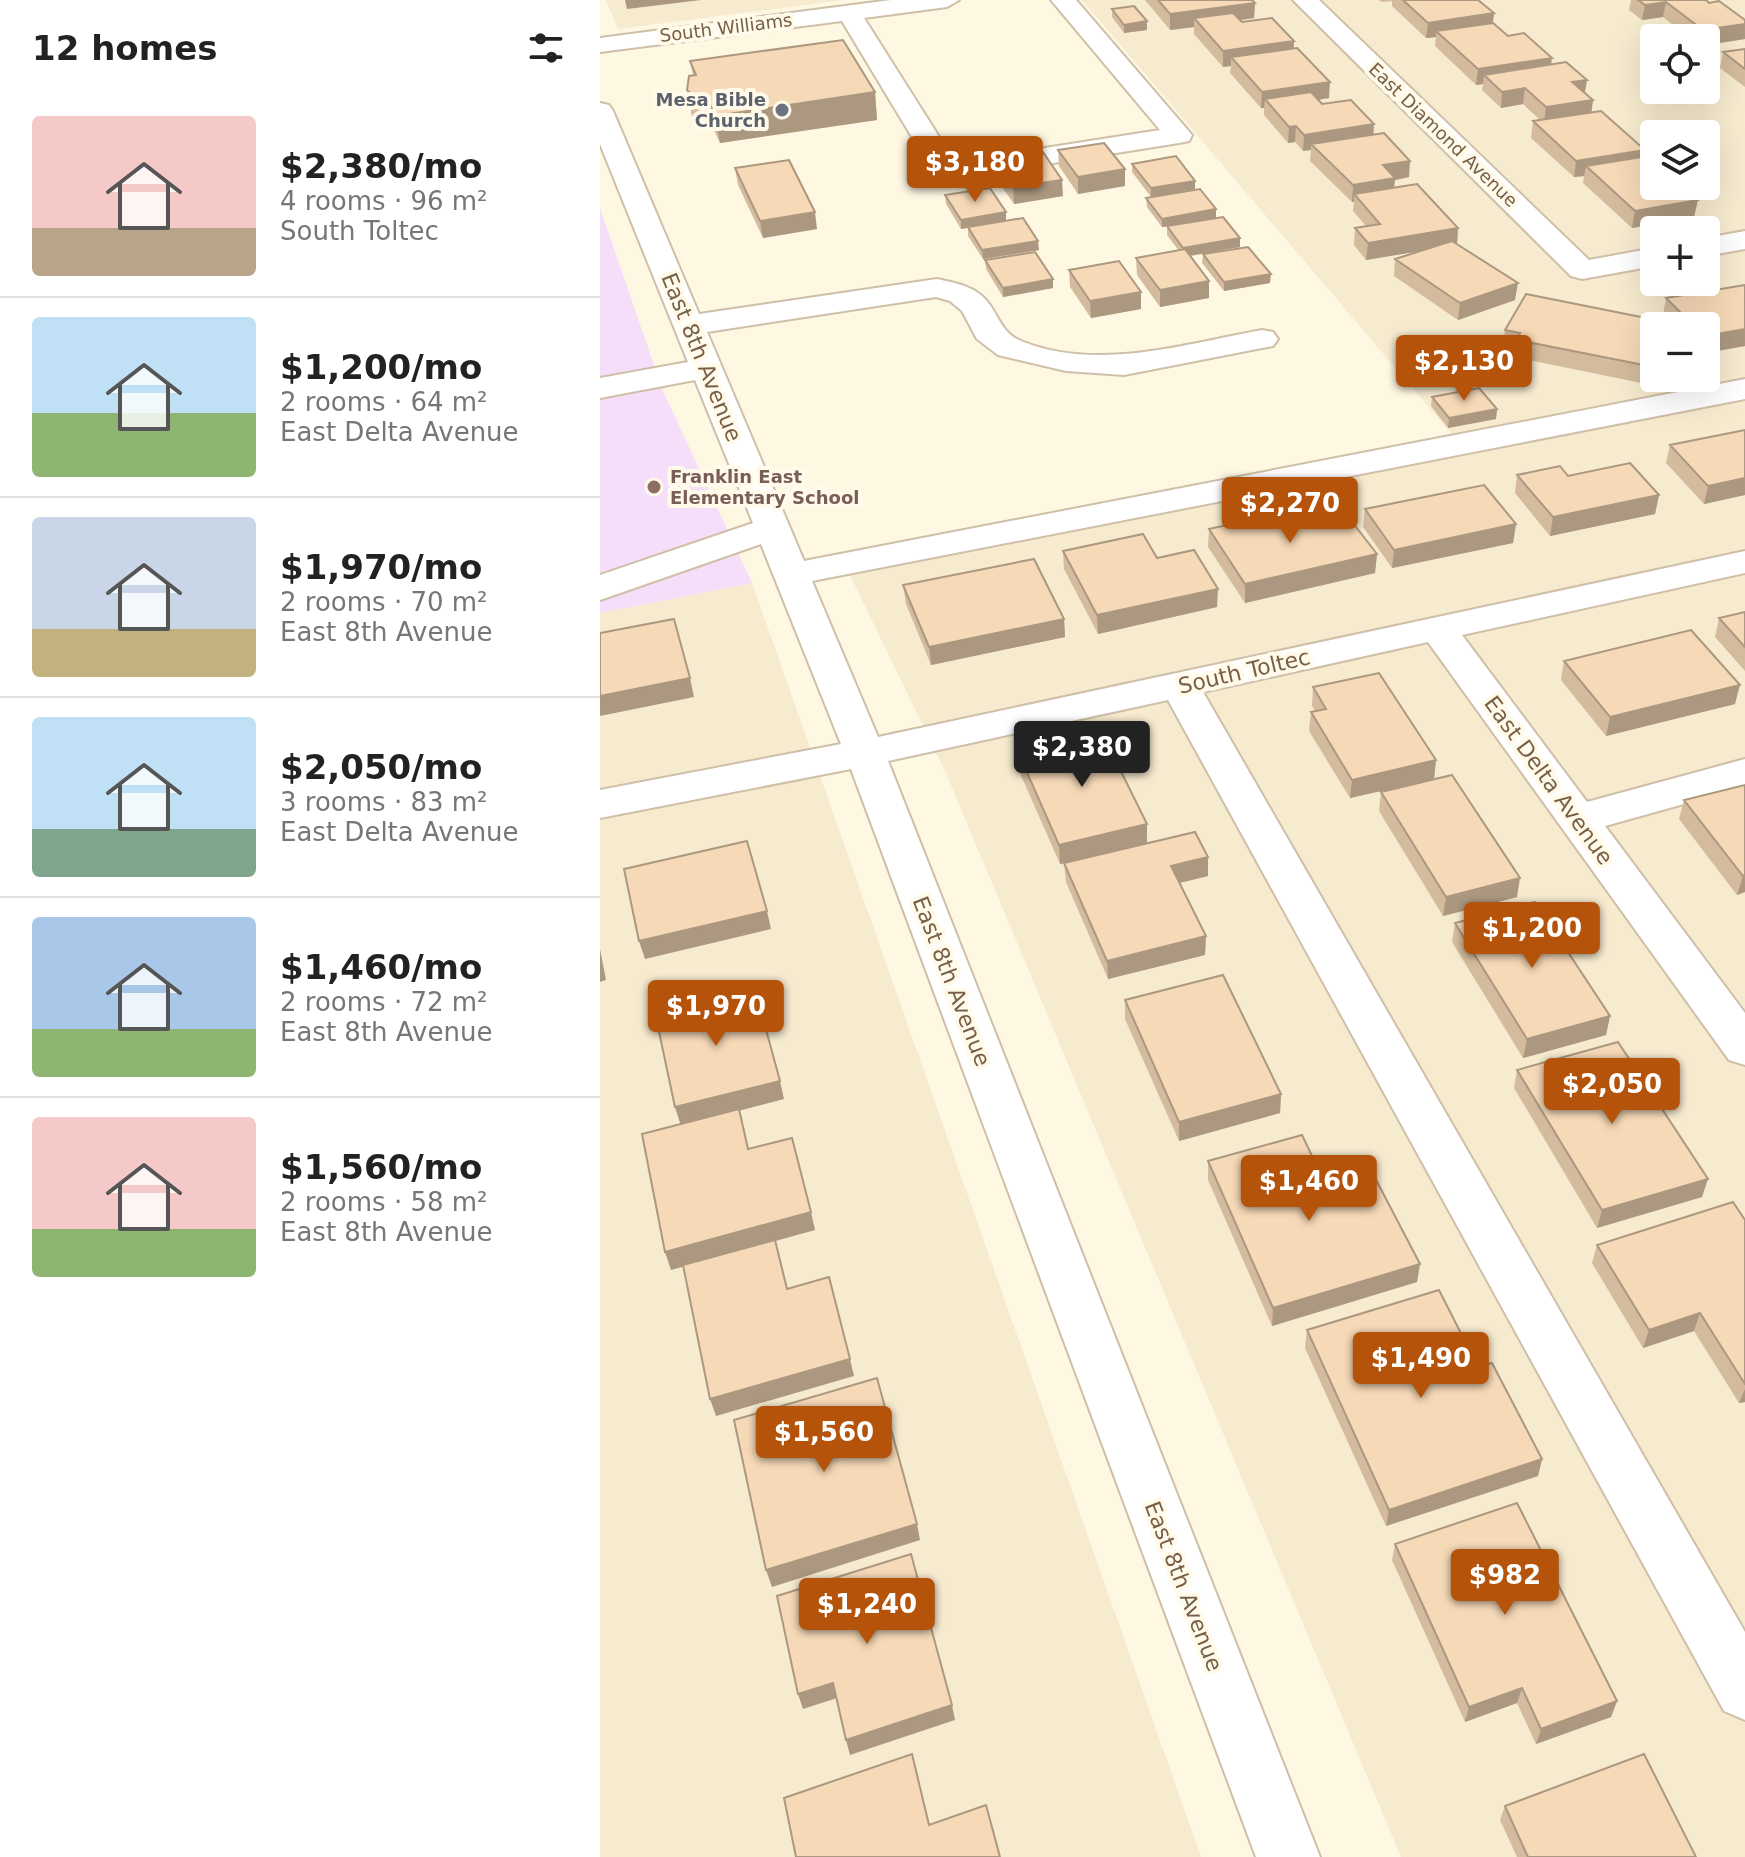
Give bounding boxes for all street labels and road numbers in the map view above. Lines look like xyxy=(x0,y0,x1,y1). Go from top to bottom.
street label: South Williams xyxy=(658,9,793,46)
street label: East Diamond Avenue xyxy=(1365,58,1522,211)
street label: East 8th Avenue xyxy=(656,269,747,445)
street label: South Toltec xyxy=(1176,644,1312,699)
street label: East Delta Avenue xyxy=(1479,691,1618,869)
street label: East 8th Avenue xyxy=(908,893,995,1070)
street label: East 8th Avenue xyxy=(1140,1498,1227,1675)

